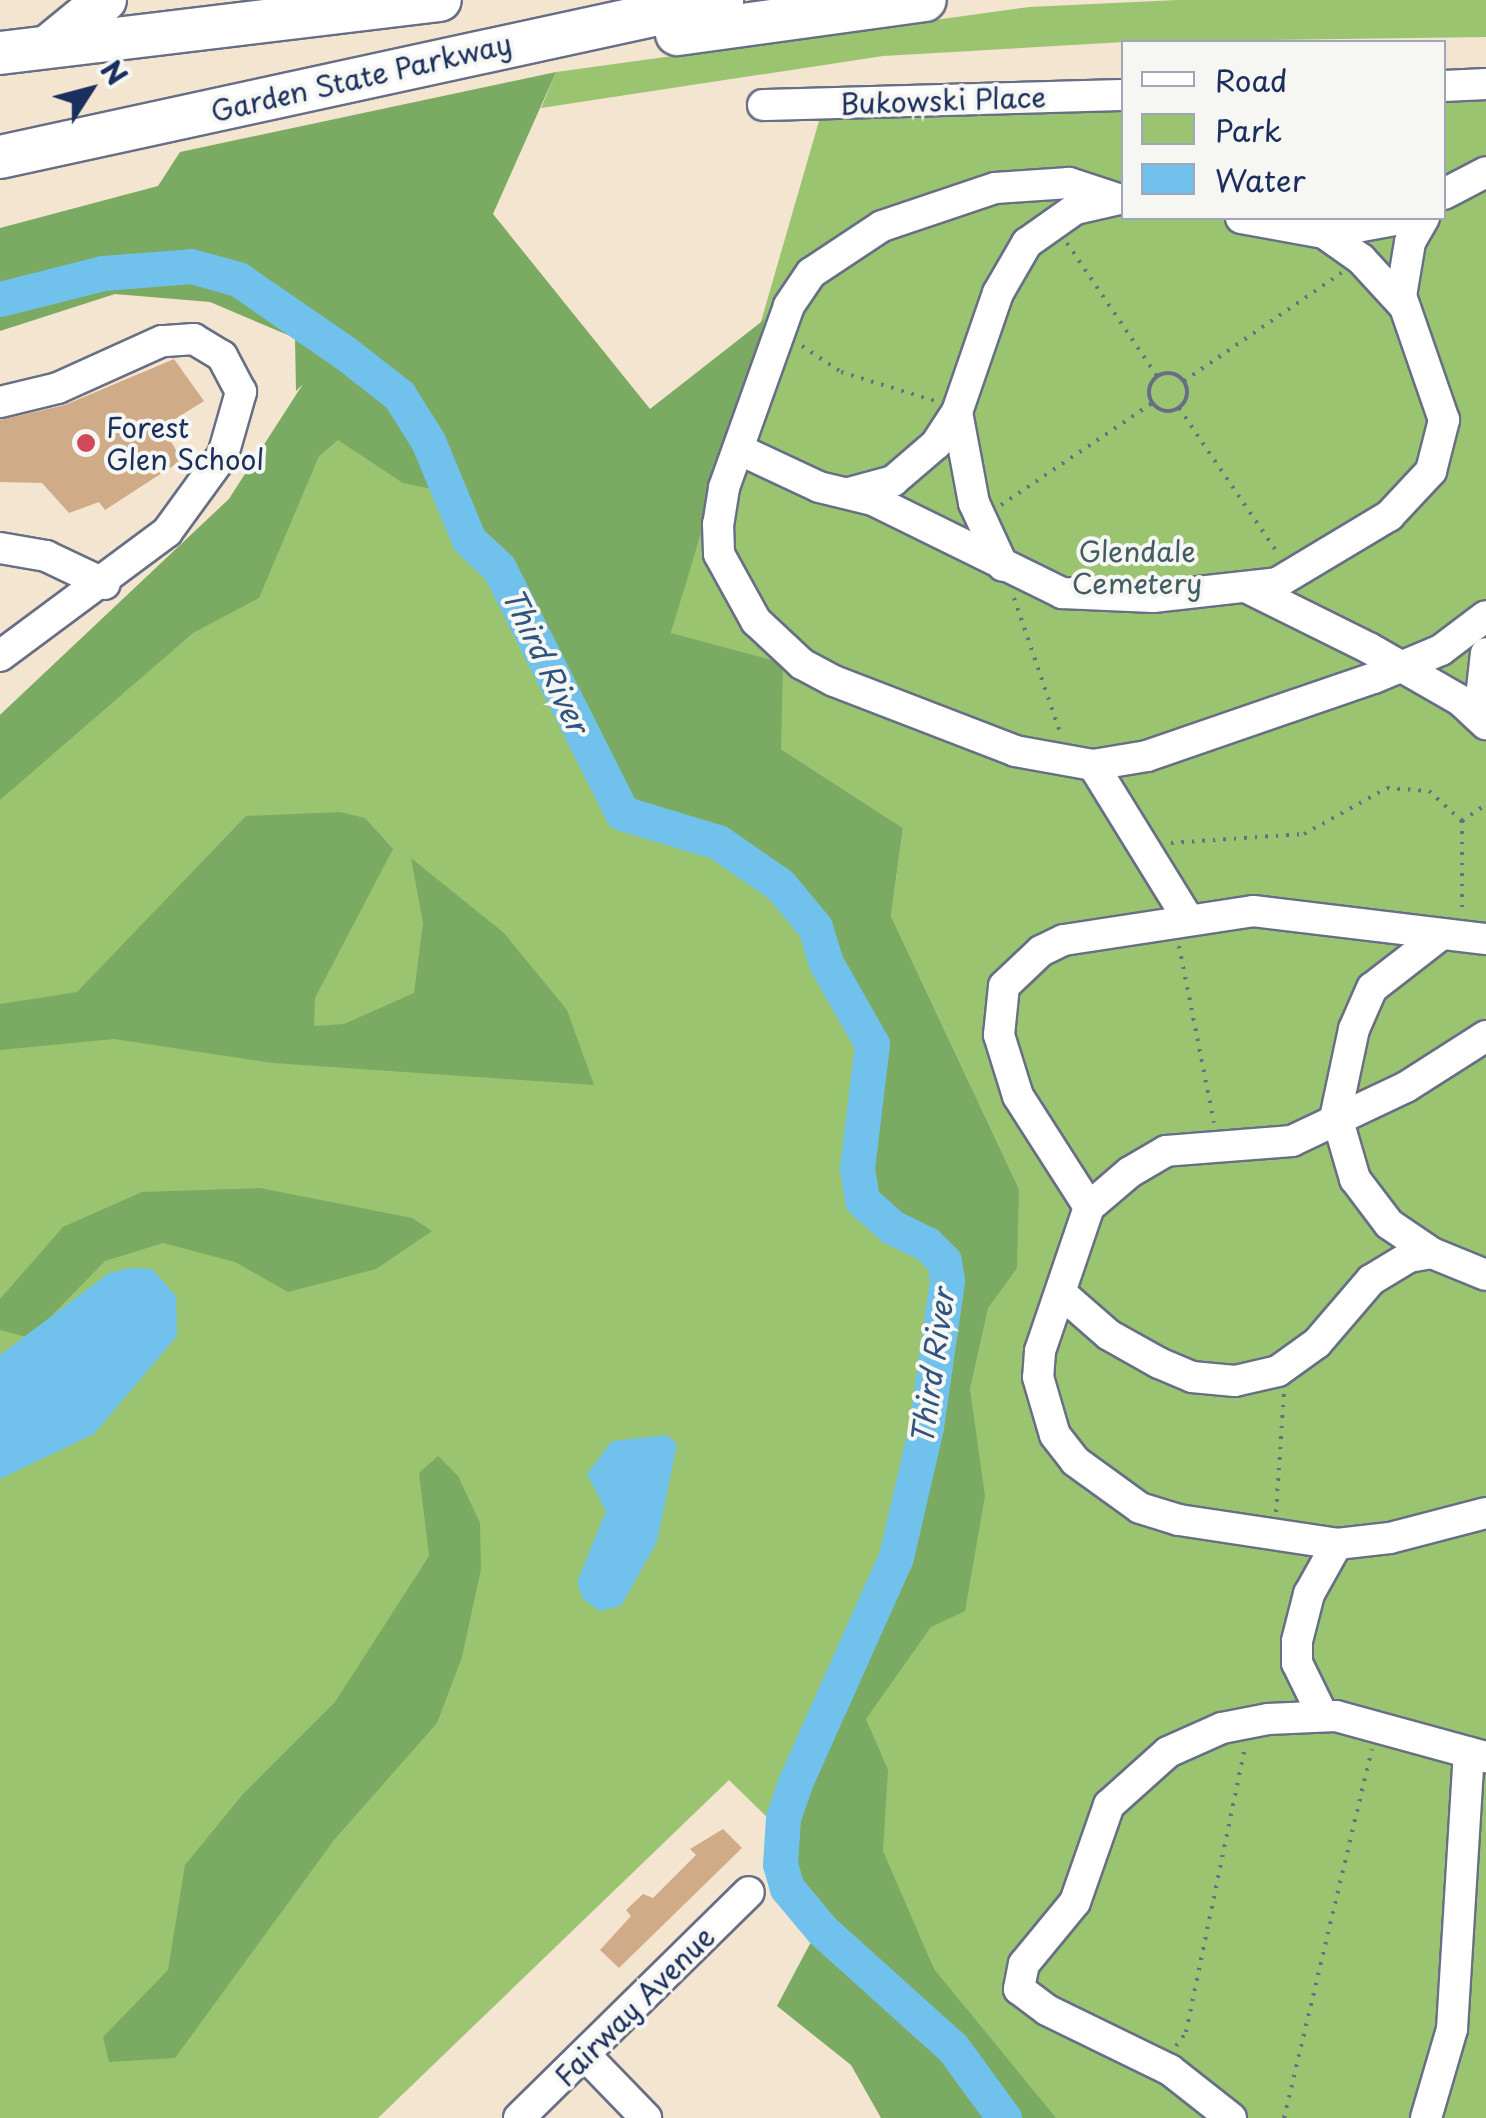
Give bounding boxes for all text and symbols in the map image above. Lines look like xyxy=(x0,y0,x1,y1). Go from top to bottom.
street label: Garden State Parkway xyxy=(207,26,515,128)
north arrow xyxy=(40,40,140,140)
legend xyxy=(1121,40,1446,220)
text: N xyxy=(91,50,139,94)
text: Road xyxy=(1215,57,1288,102)
street label: Bukowski Place xyxy=(839,80,1047,120)
text: Park xyxy=(1215,107,1282,152)
text: Water xyxy=(1215,157,1306,202)
place label: Forest Glen School xyxy=(106,410,266,476)
marker: Forest Glen School xyxy=(75,432,97,454)
park label: Glendale Cemetery xyxy=(1072,534,1202,600)
water label: Third River xyxy=(495,580,597,740)
water label: Third River xyxy=(903,1285,961,1449)
street label: Fairway Avenue xyxy=(547,1919,721,2093)

